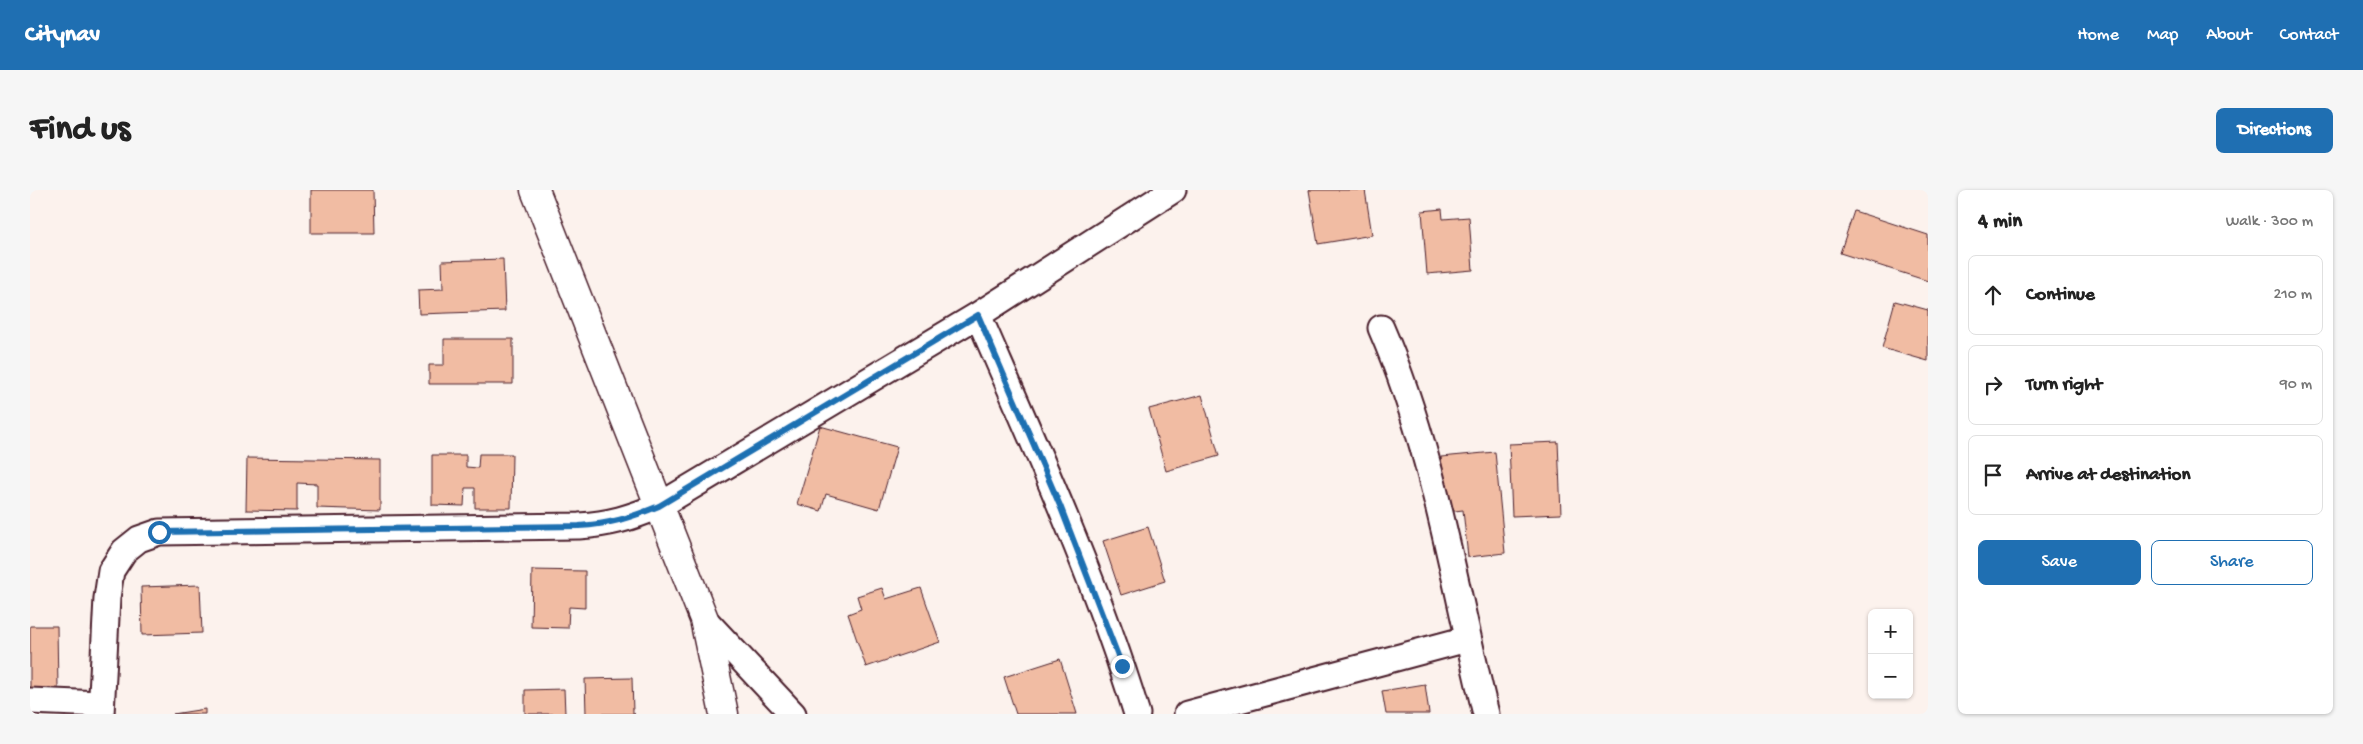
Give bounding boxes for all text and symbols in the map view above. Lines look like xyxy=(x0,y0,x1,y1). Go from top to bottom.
text: Citynav xyxy=(25,21,100,50)
text: Home xyxy=(2077,25,2119,46)
text: Map xyxy=(2147,25,2178,46)
text: About xyxy=(2206,25,2252,46)
text: Contact xyxy=(2280,25,2338,46)
button: Directions xyxy=(2216,108,2333,153)
text: Find us xyxy=(30,110,130,151)
text: 4 min xyxy=(1978,210,2022,235)
text: Walk · 300 m xyxy=(2226,213,2313,232)
icon: ahead xyxy=(1979,281,2007,309)
text: Continue xyxy=(2026,284,2095,307)
text: 210 m xyxy=(2273,286,2312,305)
icon: right xyxy=(1979,371,2007,399)
text: Turn right xyxy=(2026,374,2102,397)
text: 90 m xyxy=(2280,376,2312,395)
icon: arrive xyxy=(1979,461,2007,489)
text: Arrive at destination xyxy=(2026,464,2190,487)
route start xyxy=(148,521,171,544)
button: Save xyxy=(1978,540,2141,585)
button: Share xyxy=(2151,540,2313,585)
map controls xyxy=(1868,609,1913,699)
button: + xyxy=(1868,609,1913,654)
button: − xyxy=(1868,654,1913,699)
route end xyxy=(1111,655,1134,678)

